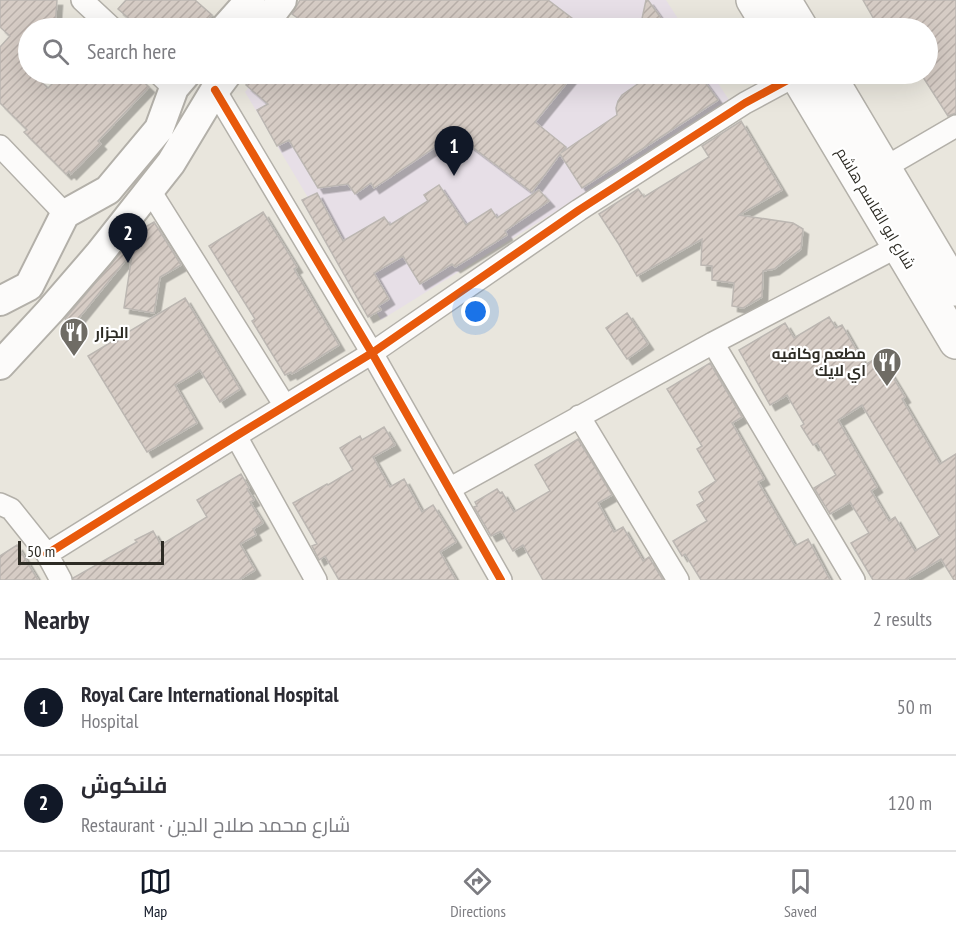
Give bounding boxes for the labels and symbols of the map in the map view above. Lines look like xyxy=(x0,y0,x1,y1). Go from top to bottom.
pin: 1 xyxy=(434,126,474,176)
street label: شارع ابو القاسم هاشم xyxy=(830,144,920,273)
pin: 2 xyxy=(108,214,148,263)
your location xyxy=(461,297,490,326)
restaurant icon: الجزار xyxy=(58,316,90,358)
place label: الجزار xyxy=(94,323,129,342)
place label: مطعم وكافيه اي لايك xyxy=(772,344,866,383)
restaurant icon: مطعم وكافيه اي لايك xyxy=(871,346,903,388)
scale bar xyxy=(18,538,164,566)

